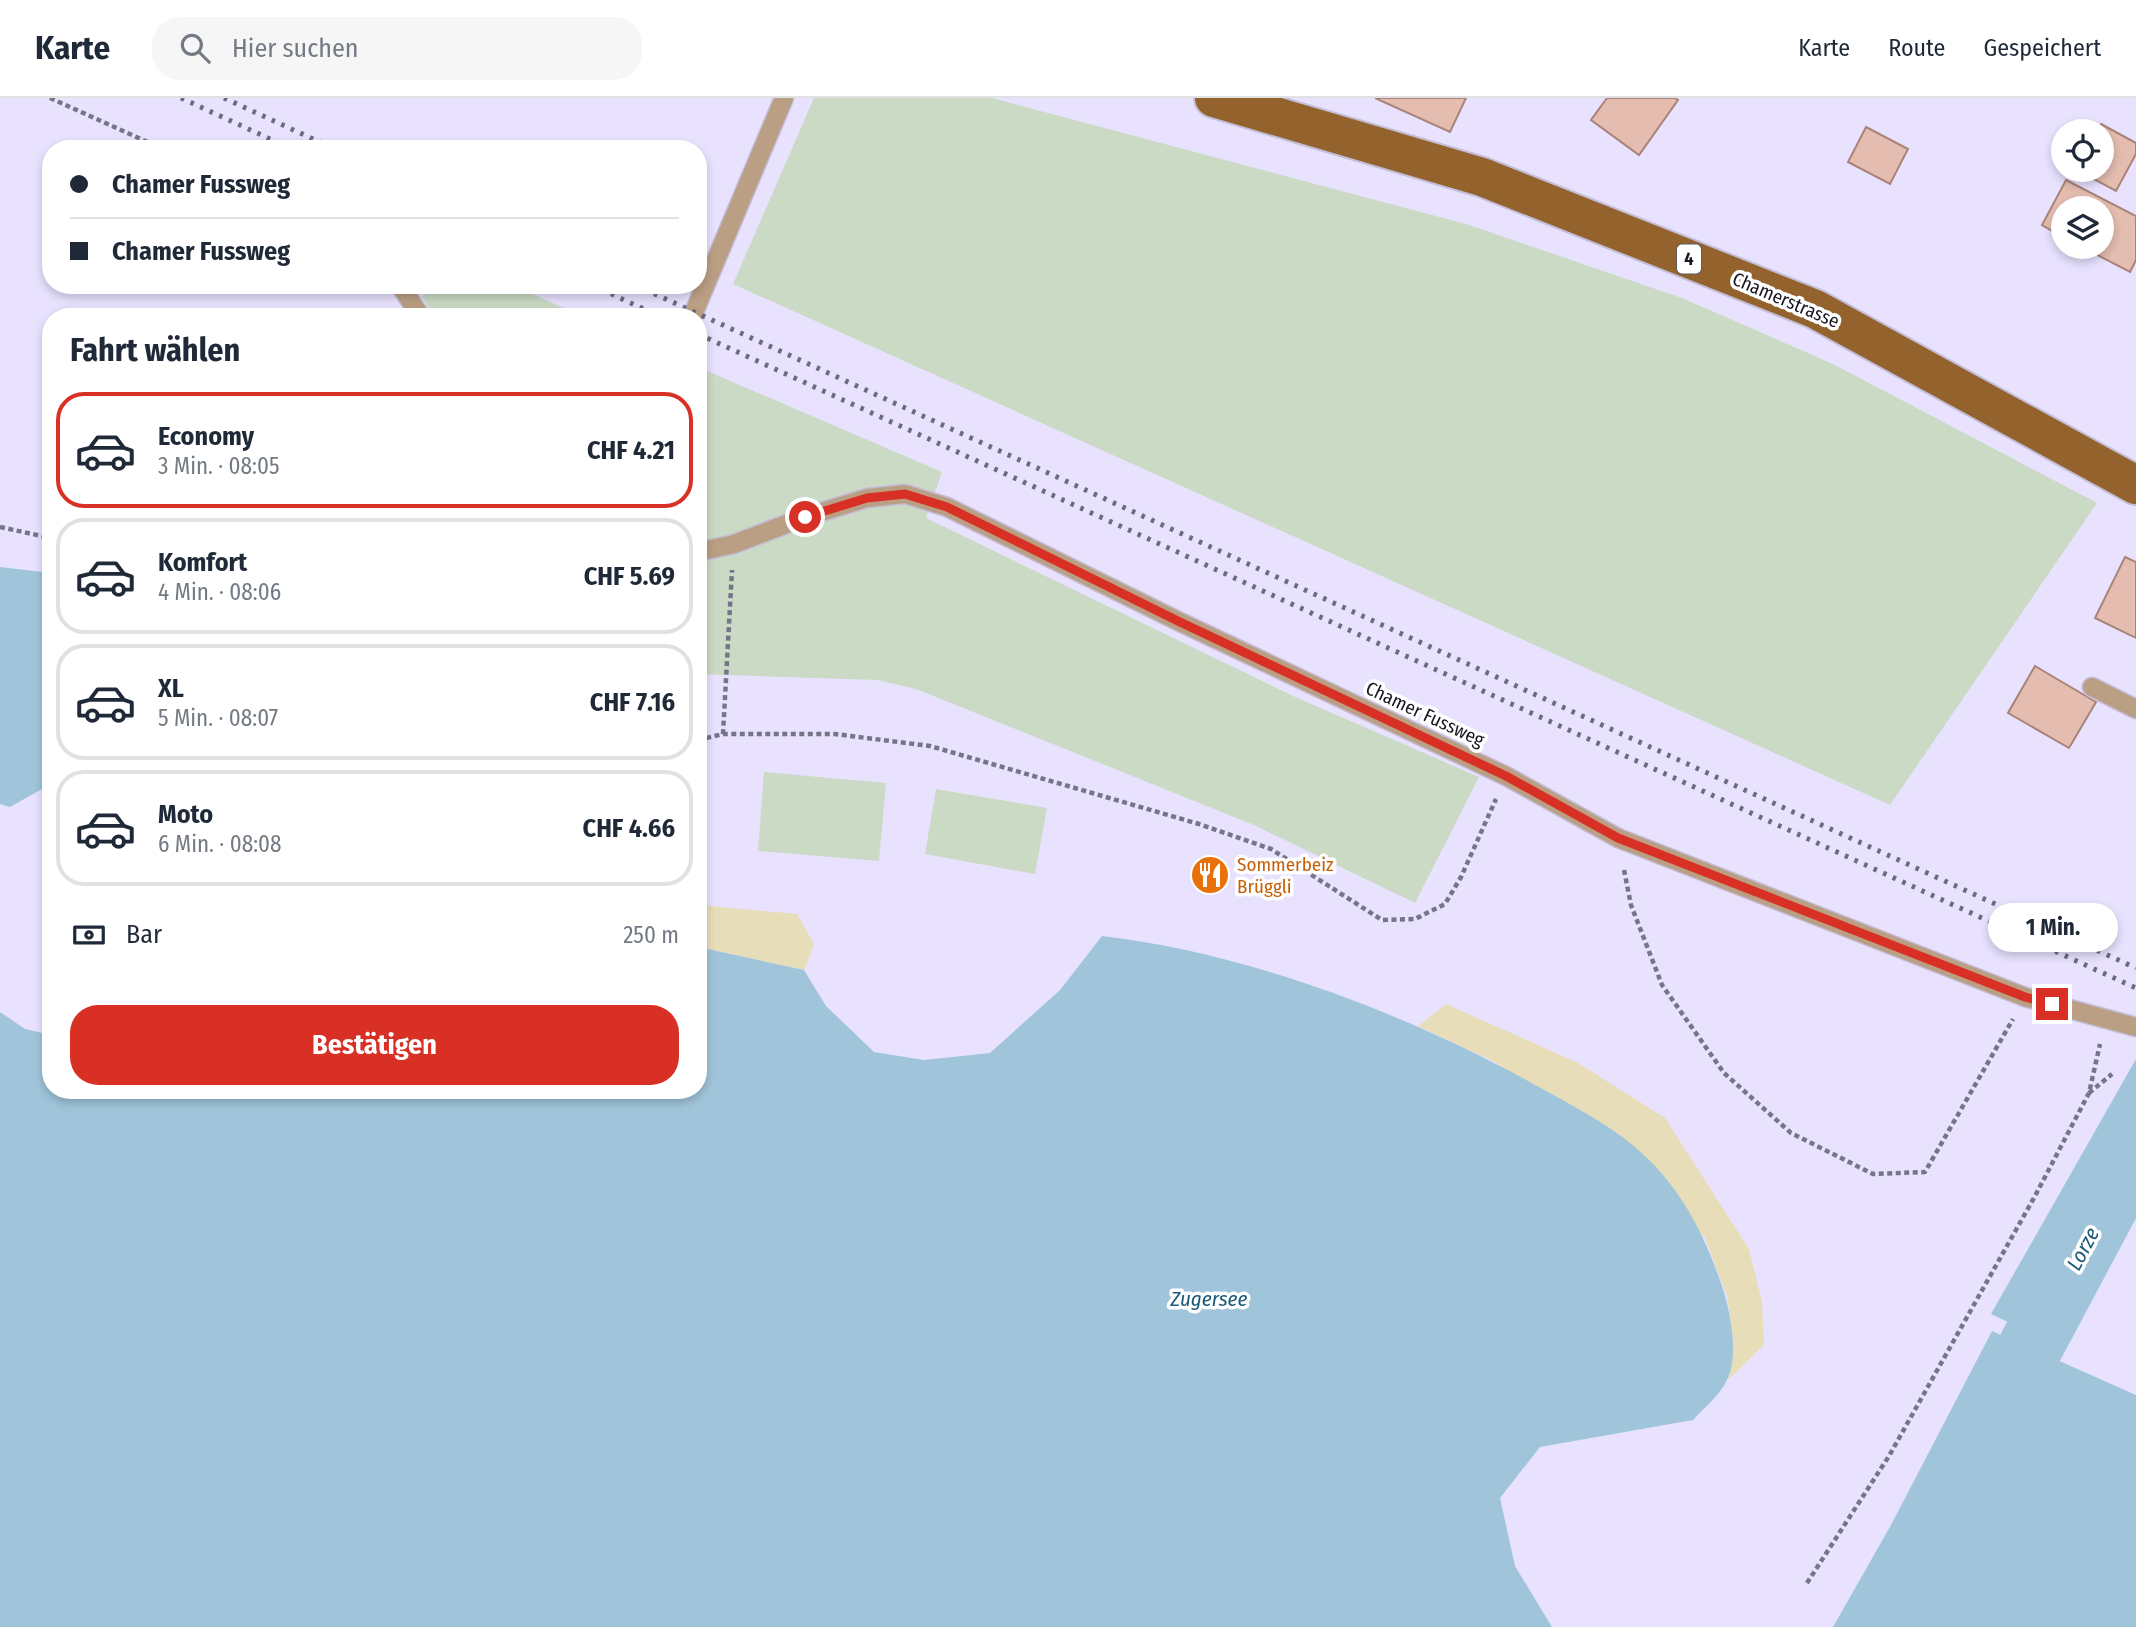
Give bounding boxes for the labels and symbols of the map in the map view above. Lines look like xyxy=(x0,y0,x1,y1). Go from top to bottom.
road number: 4 xyxy=(1677,244,1701,274)
street label: Chamerstrasse xyxy=(1729,267,1843,333)
route start xyxy=(789,501,821,533)
street label: Chamer Fussweg xyxy=(1362,677,1488,752)
place label: Sommerbeiz Brüggli xyxy=(1237,853,1334,898)
restaurant icon: Sommerbeiz Brüggli xyxy=(1189,854,1231,896)
callout: 1 Min. xyxy=(1987,902,2117,951)
route end xyxy=(2036,988,2068,1020)
water label: Lorze xyxy=(2061,1223,2105,1275)
water label: Zugersee xyxy=(1170,1286,1247,1312)

